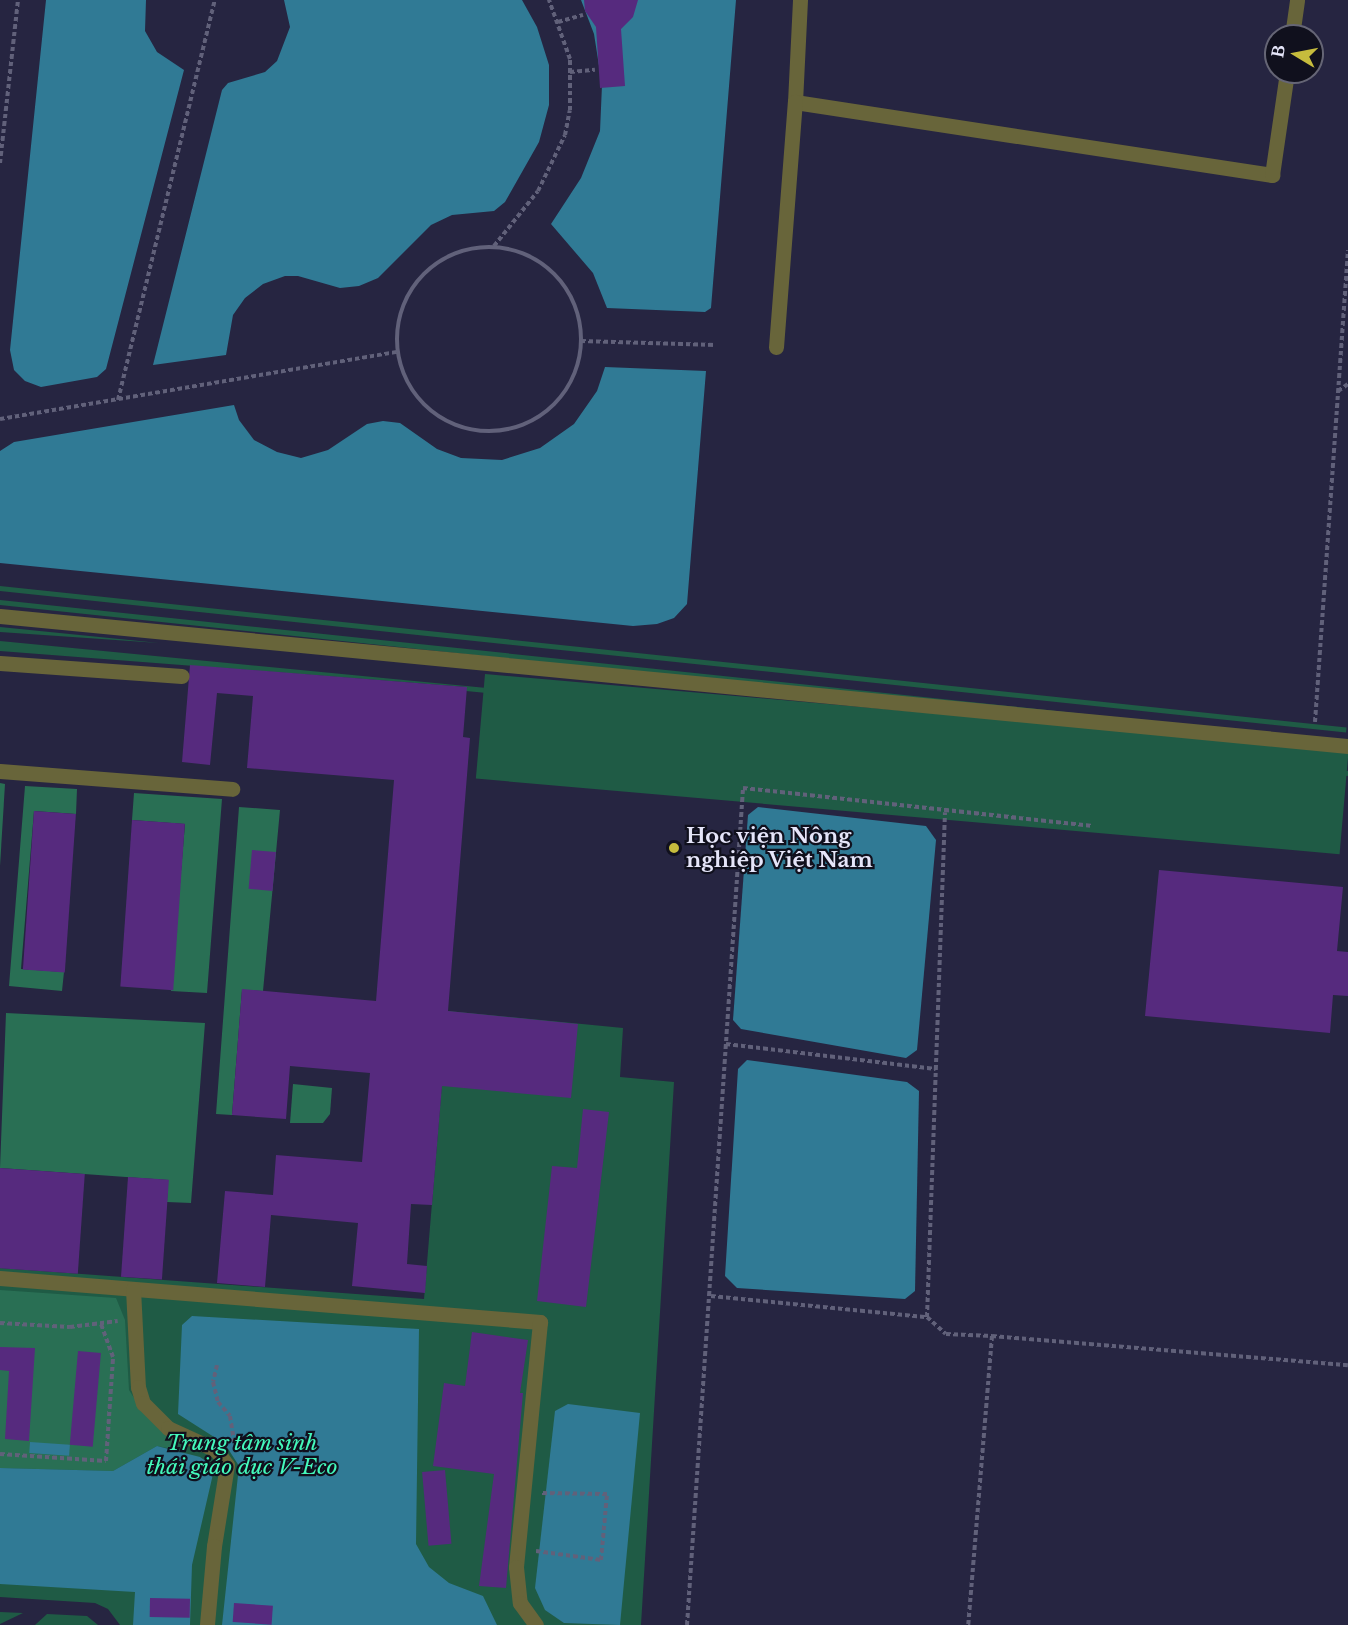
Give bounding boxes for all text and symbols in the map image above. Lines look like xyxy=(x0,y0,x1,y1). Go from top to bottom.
north arrow xyxy=(1264,24,1324,84)
text: B xyxy=(1267,43,1289,59)
place label: Học viện Nông nghiệp Việt Nam xyxy=(686,823,874,873)
marker: Học viện Nông nghiệp Việt Nam xyxy=(667,841,681,855)
park label: Trung tâm sinh thái giáo dục V-Eco xyxy=(146,1430,338,1480)

